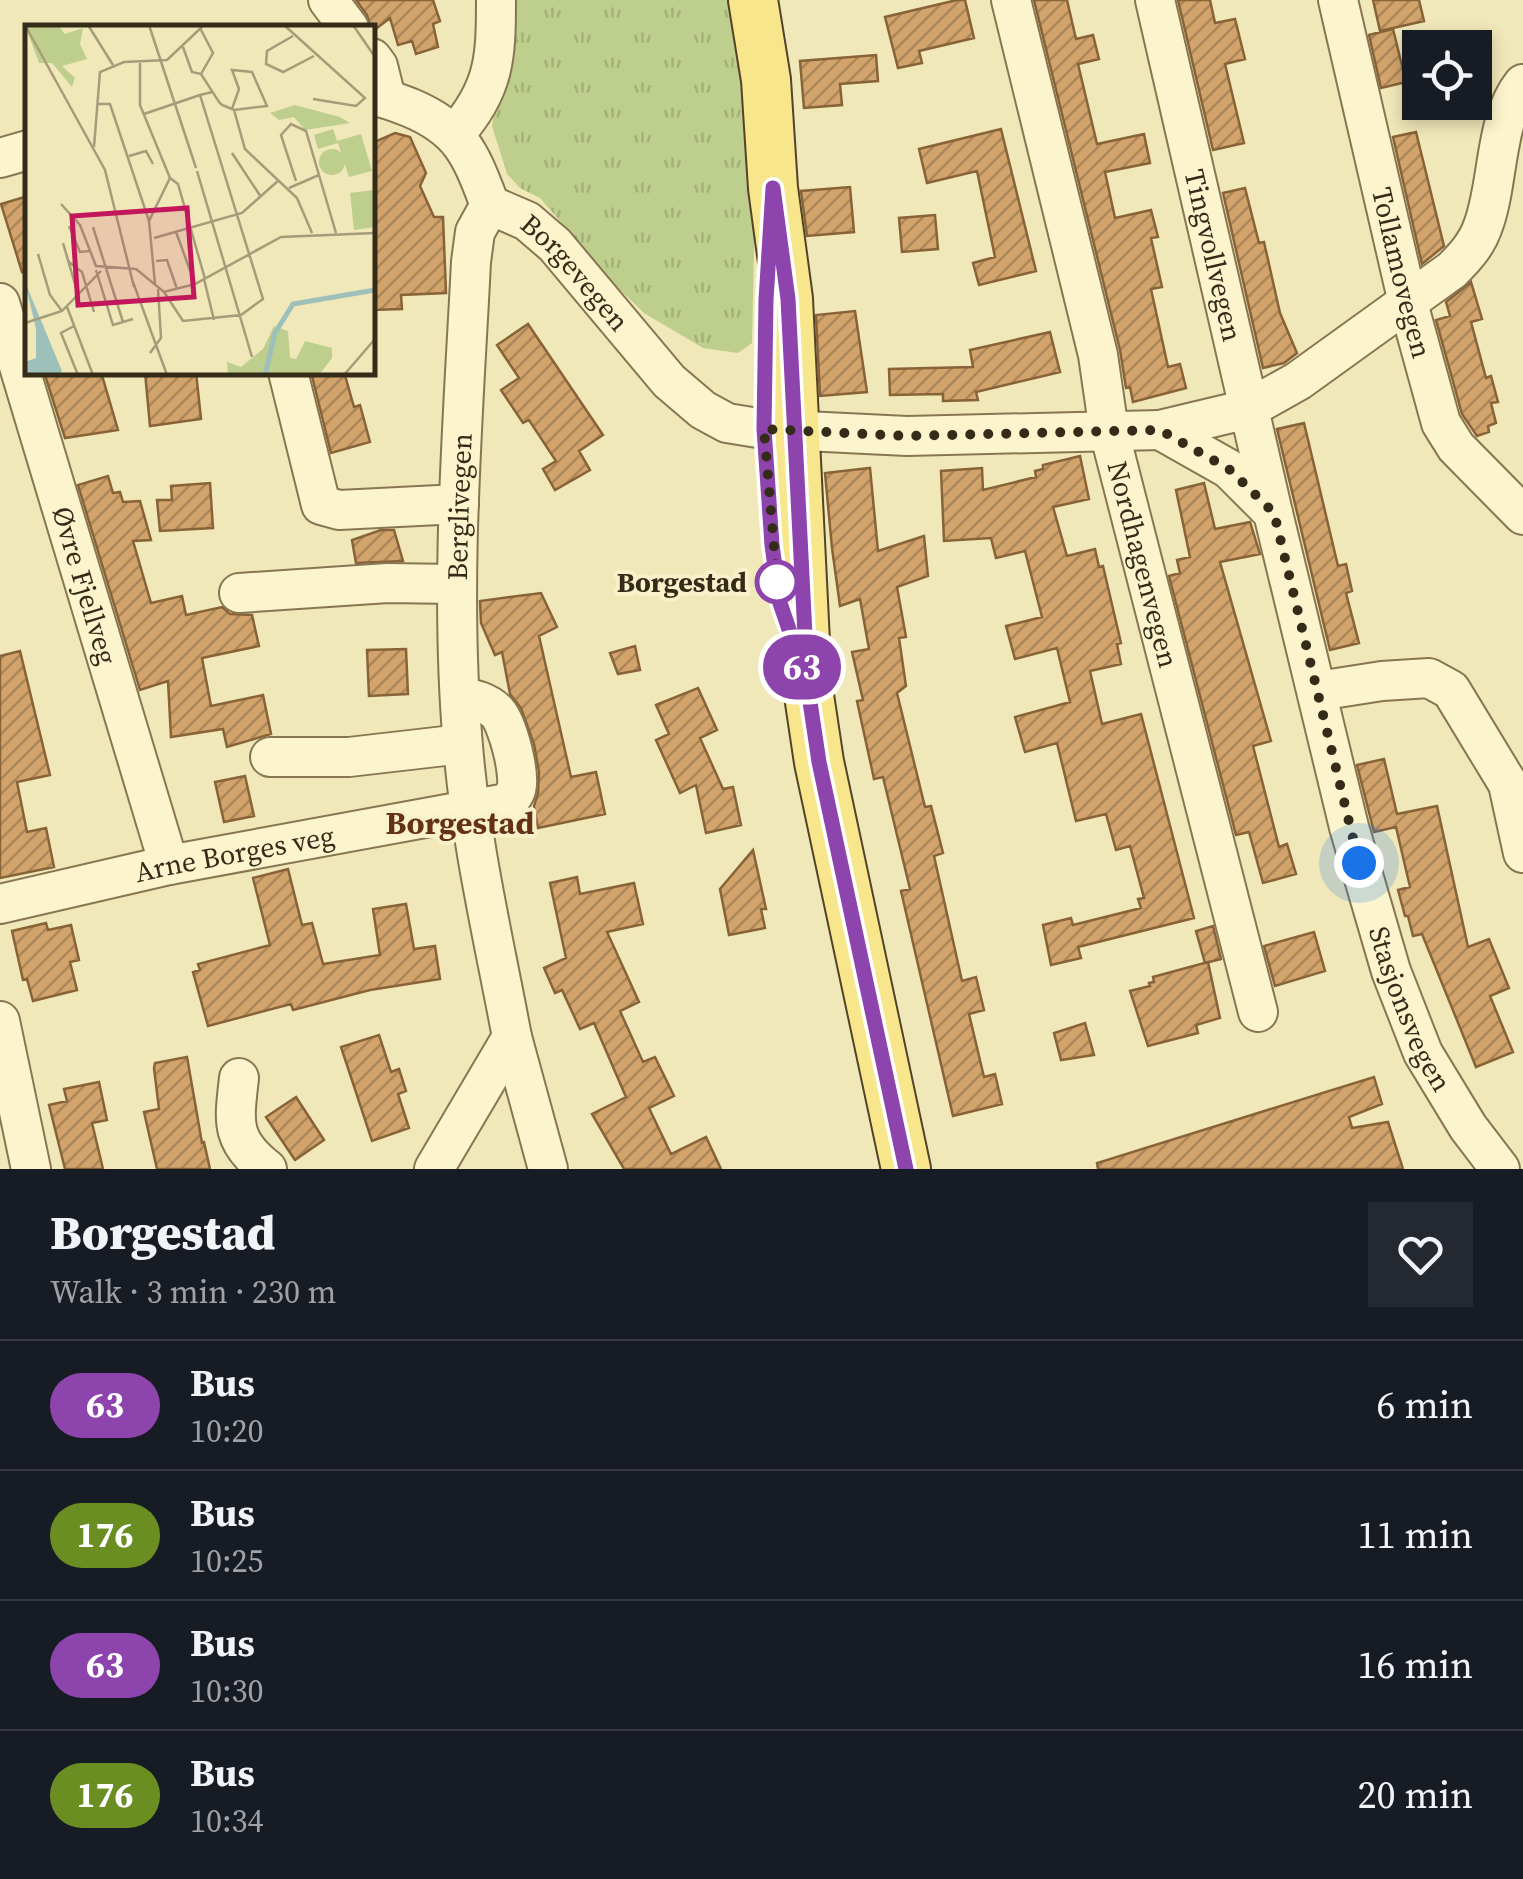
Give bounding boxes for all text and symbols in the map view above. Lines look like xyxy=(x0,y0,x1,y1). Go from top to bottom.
inset map xyxy=(25,25,375,375)
map controls xyxy=(1402,30,1492,120)
button: locate xyxy=(1402,30,1492,120)
street label: Tingvollvegen xyxy=(1176,166,1252,345)
street label: Tollamovegen xyxy=(1363,183,1441,362)
street label: Borgevegen xyxy=(513,205,638,339)
street label: Berglivegen xyxy=(438,432,481,581)
street label: Nordhagenvegen xyxy=(1098,457,1188,672)
street label: Øvre Fjellveg xyxy=(43,502,127,669)
marker: Borgestad xyxy=(756,561,798,603)
place label: Borgestad xyxy=(617,563,747,601)
line badge: 63 xyxy=(757,634,847,700)
text: 63 xyxy=(783,643,821,691)
district label: Borgestad xyxy=(386,801,535,845)
street label: Arne Borges veg xyxy=(131,816,337,891)
your location xyxy=(1334,838,1384,888)
street label: Stasjonsvegen xyxy=(1360,922,1461,1098)
text: Borgestad xyxy=(50,1199,276,1265)
button: heart xyxy=(1368,1202,1473,1307)
text: Walk · 3 min · 230 m xyxy=(50,1270,336,1314)
text: Bus xyxy=(190,1357,255,1409)
text: 6 min xyxy=(1377,1379,1473,1431)
text: 63 xyxy=(86,1381,124,1429)
text: 10:20 xyxy=(190,1409,264,1453)
text: Bus xyxy=(190,1487,255,1539)
text: 11 min xyxy=(1358,1509,1473,1561)
text: 176 xyxy=(77,1511,133,1559)
text: 10:25 xyxy=(190,1539,264,1583)
text: Bus xyxy=(190,1617,255,1669)
text: 16 min xyxy=(1358,1639,1473,1691)
text: 63 xyxy=(86,1641,124,1689)
text: 10:30 xyxy=(190,1669,264,1713)
text: Bus xyxy=(190,1747,255,1799)
text: 20 min xyxy=(1358,1769,1473,1821)
text: 176 xyxy=(77,1771,133,1819)
text: 10:34 xyxy=(190,1799,264,1843)

